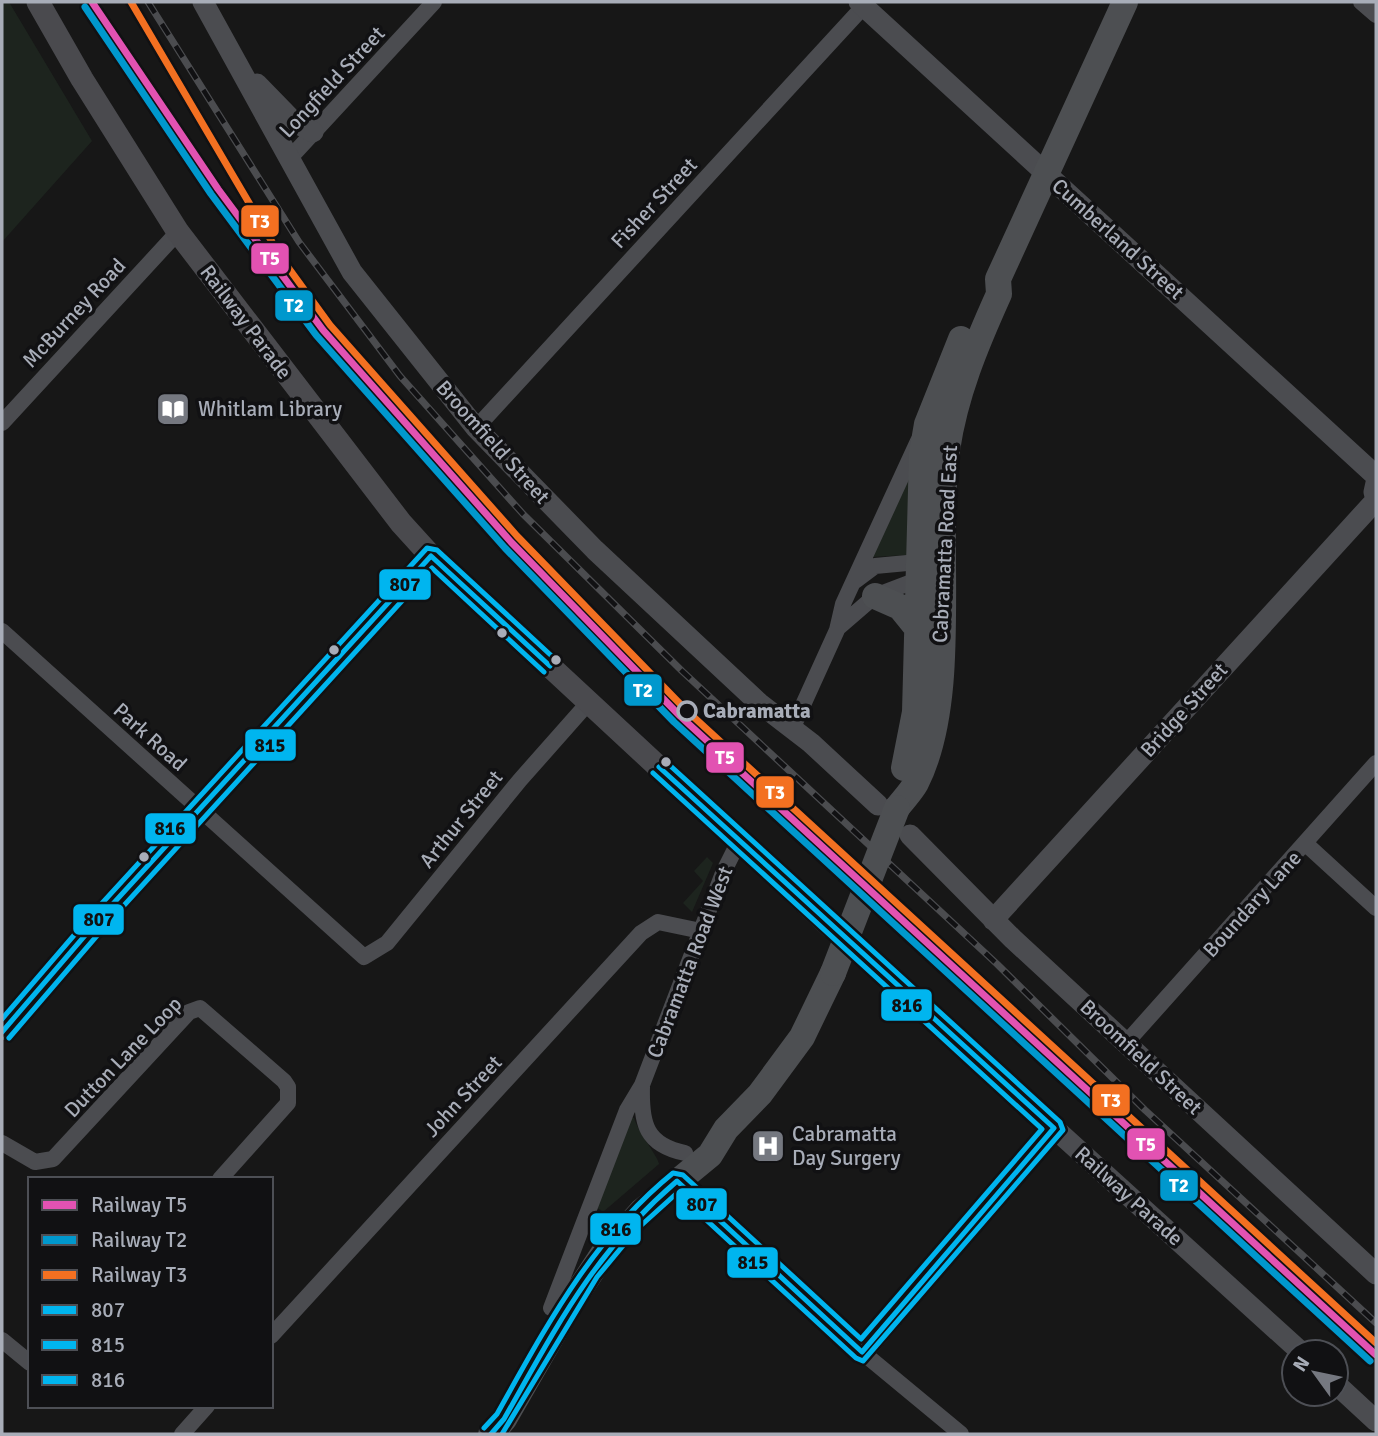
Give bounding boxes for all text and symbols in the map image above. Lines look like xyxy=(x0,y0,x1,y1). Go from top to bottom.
street label: Longfield Street xyxy=(274,21,390,143)
street label: Fisher Street xyxy=(605,152,703,254)
street label: Cumberland Street xyxy=(1047,173,1189,305)
line badge: T3 xyxy=(240,204,280,238)
text: T3 xyxy=(250,210,270,234)
line badge: T5 xyxy=(250,242,290,275)
text: T5 xyxy=(260,247,280,271)
street label: McBurney Road xyxy=(17,253,131,373)
street label: Railway Parade xyxy=(195,260,297,384)
line badge: T2 xyxy=(274,289,314,322)
text: T2 xyxy=(284,294,304,318)
street label: Broomfield Street xyxy=(431,375,555,509)
library icon: Whitlam Library xyxy=(154,390,192,428)
place label: Whitlam Library xyxy=(198,396,342,422)
street label: Cabramatta Road East xyxy=(927,444,963,644)
line badge: 807 xyxy=(378,568,432,601)
text: 807 xyxy=(390,573,420,597)
unlabelled marker xyxy=(495,626,509,640)
unlabelled marker xyxy=(327,643,341,657)
unlabelled marker xyxy=(549,653,563,667)
street label: Bridge Street xyxy=(1135,657,1233,763)
line badge: T2 xyxy=(623,673,663,707)
text: T2 xyxy=(633,679,653,703)
street label: Park Road xyxy=(108,697,192,777)
place label: Cabramatta xyxy=(703,698,811,724)
marker: Cabramatta xyxy=(677,701,697,721)
line badge: 815 xyxy=(244,728,297,762)
text: 815 xyxy=(255,734,285,758)
line badge: T5 xyxy=(705,741,745,774)
text: T5 xyxy=(715,746,735,770)
unlabelled marker xyxy=(659,755,673,769)
street label: Arthur Street xyxy=(414,765,508,873)
line badge: T3 xyxy=(755,775,795,809)
text: T3 xyxy=(765,781,785,805)
line badge: 816 xyxy=(144,812,197,845)
text: 816 xyxy=(155,817,185,841)
street label: Boundary Lane xyxy=(1197,845,1307,963)
unlabelled marker xyxy=(137,850,151,864)
street label: Cabramatta Road West xyxy=(641,862,739,1062)
line badge: 807 xyxy=(72,903,125,936)
text: 807 xyxy=(84,908,114,932)
line badge: 816 xyxy=(880,988,933,1022)
street label: Dutton Lane Loop xyxy=(59,991,187,1123)
text: 816 xyxy=(892,994,922,1018)
street label: Broomfield Street xyxy=(1075,994,1207,1120)
street label: John Street xyxy=(419,1050,507,1142)
line badge: T3 xyxy=(1091,1083,1131,1117)
text: T3 xyxy=(1101,1089,1121,1113)
place label: Cabramatta Day Surgery xyxy=(792,1121,901,1171)
hospital icon: Cabramatta Day Surgery xyxy=(749,1127,787,1165)
line badge: T5 xyxy=(1126,1127,1166,1161)
text: T5 xyxy=(1136,1133,1156,1157)
street label: Railway Parade xyxy=(1070,1141,1188,1251)
line badge: T2 xyxy=(1159,1169,1199,1202)
text: T2 xyxy=(1169,1174,1189,1198)
legend xyxy=(28,1177,273,1408)
line badge: 807 xyxy=(675,1187,728,1221)
text: Railway T5 xyxy=(91,1192,187,1218)
text: 807 xyxy=(687,1193,717,1217)
line badge: 816 xyxy=(589,1212,642,1246)
text: 816 xyxy=(601,1218,631,1242)
text: Railway T2 xyxy=(91,1227,187,1253)
line badge: 815 xyxy=(726,1246,779,1279)
text: 815 xyxy=(738,1251,768,1275)
text: Railway T3 xyxy=(91,1262,187,1288)
text: 807 xyxy=(91,1297,125,1323)
text: 815 xyxy=(91,1332,125,1358)
north arrow xyxy=(1280,1338,1350,1408)
text: N xyxy=(1288,1352,1315,1376)
text: 816 xyxy=(91,1367,125,1393)

